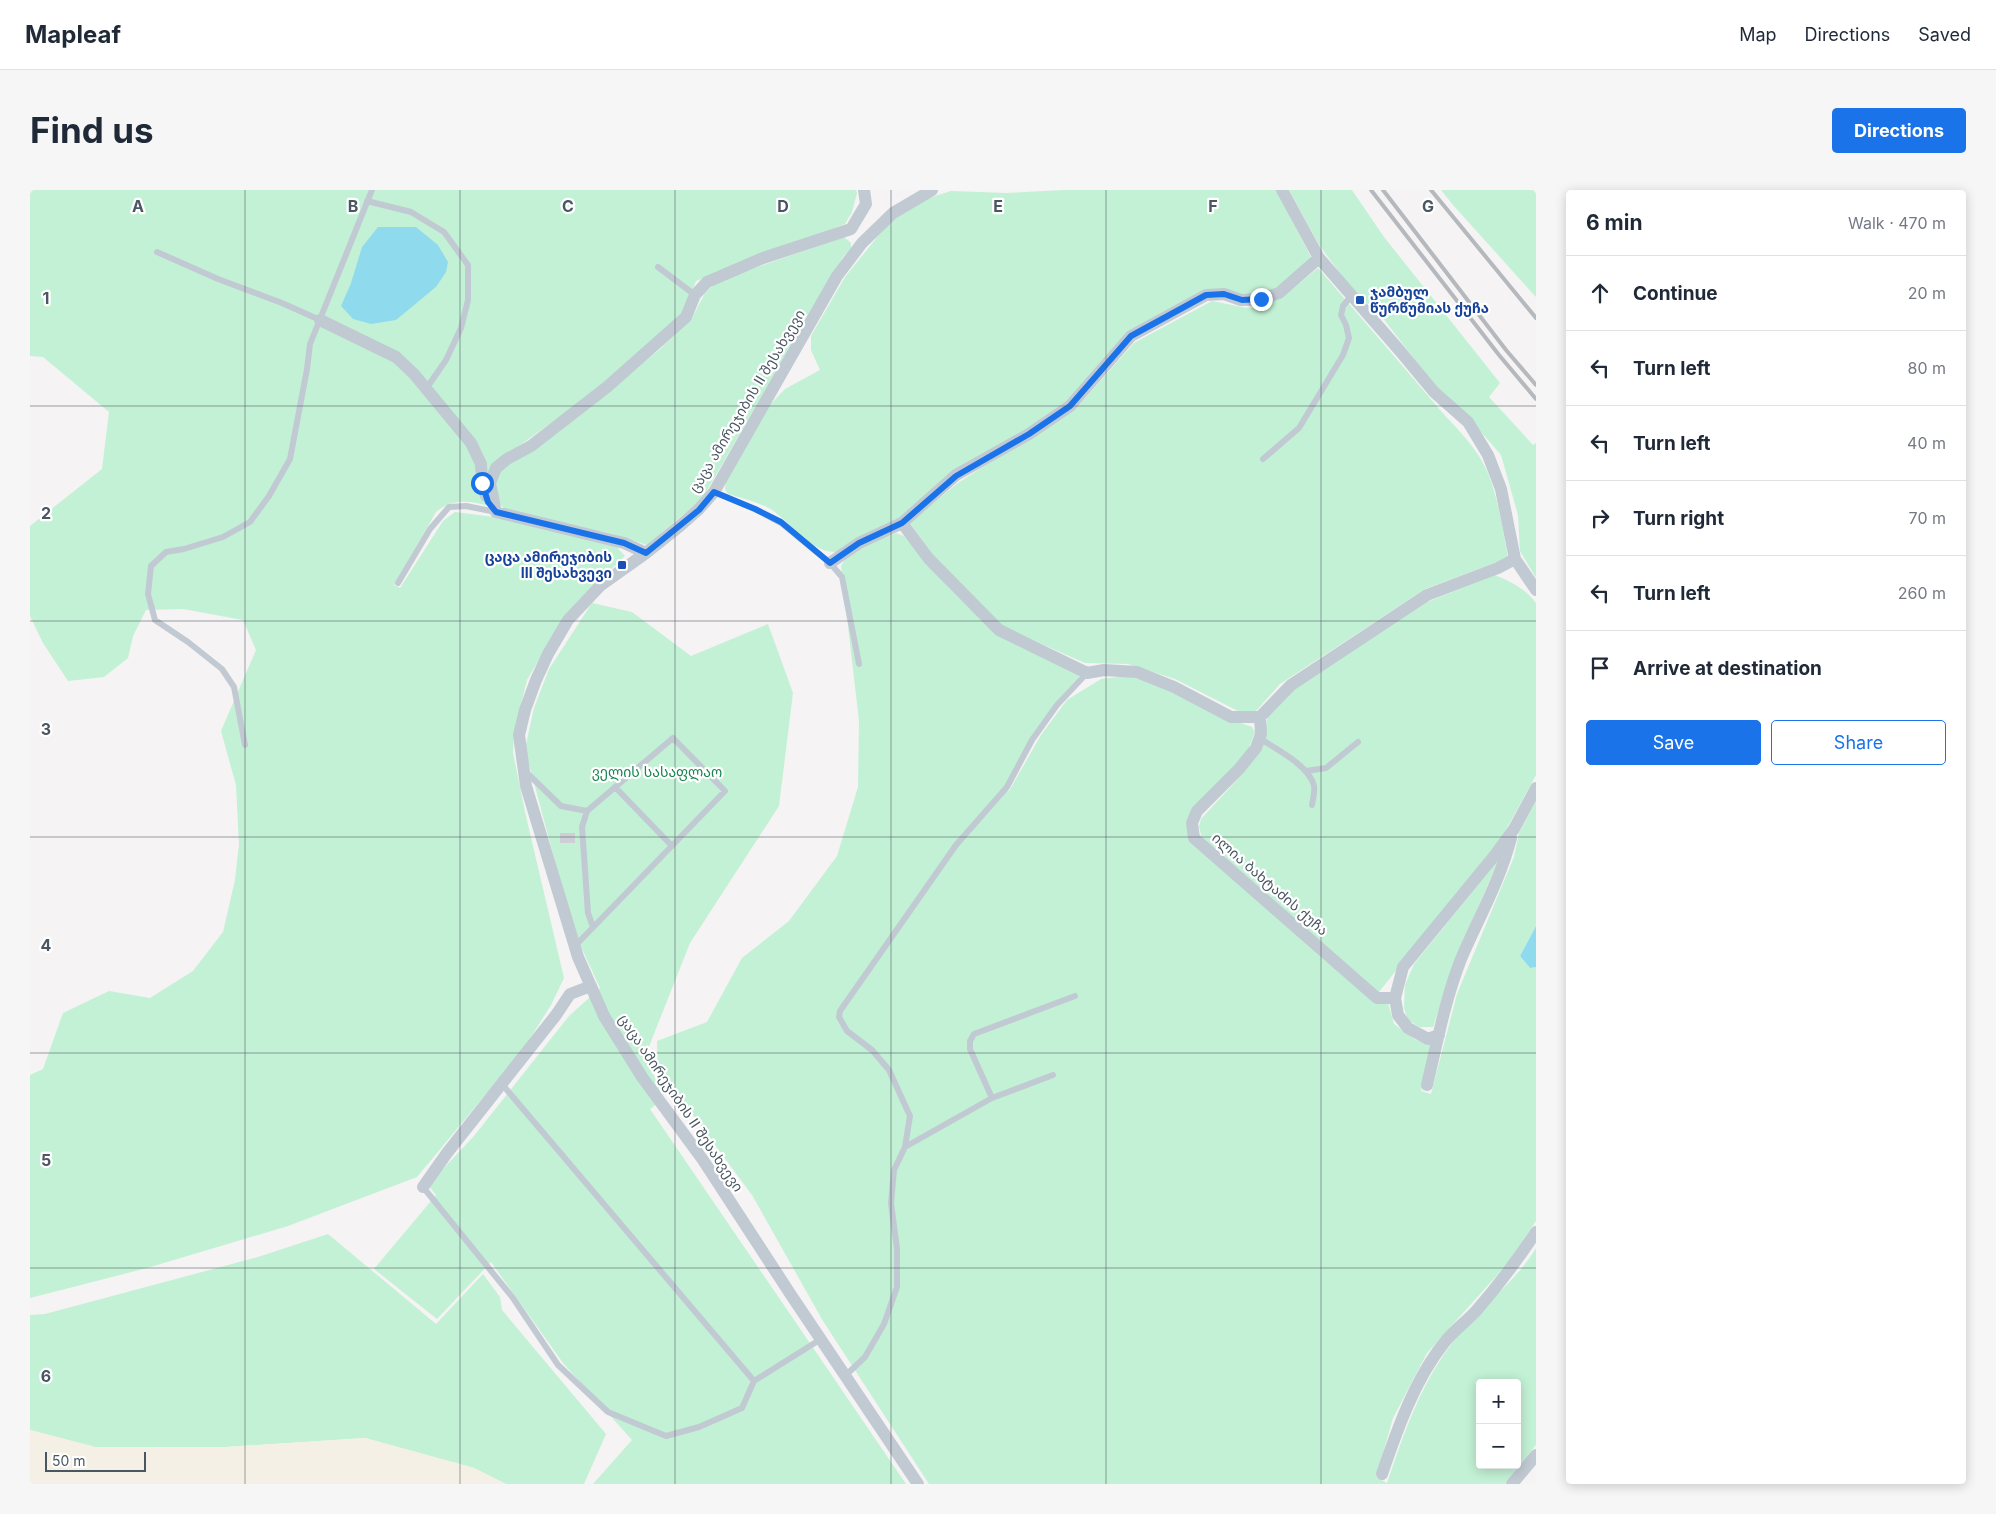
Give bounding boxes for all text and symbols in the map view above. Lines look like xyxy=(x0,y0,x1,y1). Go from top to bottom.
text: Mapleaf xyxy=(25,20,121,49)
text: Map xyxy=(1739,24,1777,45)
text: Directions xyxy=(1805,24,1890,45)
text: Saved xyxy=(1918,24,1971,45)
button: Directions xyxy=(1832,108,1966,153)
text: Find us xyxy=(30,109,154,151)
text: A xyxy=(132,196,144,216)
text: B xyxy=(348,196,358,216)
text: C xyxy=(562,196,574,216)
text: D xyxy=(777,196,789,216)
text: E xyxy=(993,196,1003,216)
text: F xyxy=(1208,196,1218,216)
text: G xyxy=(1422,196,1434,216)
text: 6 min xyxy=(1586,210,1643,235)
text: Walk · 470 m xyxy=(1848,213,1946,233)
icon: ahead xyxy=(1586,279,1614,307)
text: Continue xyxy=(1633,282,1718,305)
place label: ჯამბულ წურწუმიას ქუჩა xyxy=(1370,283,1489,317)
text: 20 m xyxy=(1908,283,1946,303)
text: 1 xyxy=(43,288,49,308)
route end xyxy=(1250,288,1273,311)
marker: ჯამბულ წურწუმიას ქუჩა xyxy=(1354,294,1366,306)
street label: ცაცა ამირეჯიბის II შესახვევი xyxy=(685,306,809,496)
icon: left xyxy=(1586,354,1614,382)
text: Turn left xyxy=(1633,357,1711,380)
text: 80 m xyxy=(1907,358,1946,378)
icon: left xyxy=(1586,429,1614,457)
text: Turn left xyxy=(1633,432,1711,455)
text: 40 m xyxy=(1907,433,1946,453)
route start xyxy=(471,472,494,495)
text: 2 xyxy=(41,503,51,523)
icon: right xyxy=(1586,504,1614,532)
text: Turn right xyxy=(1633,507,1724,530)
text: 70 m xyxy=(1909,508,1946,528)
place label: ცაცა ამირეჯიბის III შესახვევი xyxy=(485,548,612,582)
marker: ცაცა ამირეჯიბის III შესახვევი xyxy=(616,559,628,571)
icon: left xyxy=(1586,579,1614,607)
text: Turn left xyxy=(1633,582,1711,605)
text: 260 m xyxy=(1898,583,1946,603)
icon: arrive xyxy=(1586,654,1614,682)
text: Arrive at destination xyxy=(1633,657,1822,680)
text: 3 xyxy=(41,719,51,739)
button: Save xyxy=(1586,720,1761,765)
button: Share xyxy=(1771,720,1946,765)
park label: ველის სასაფლაო xyxy=(592,763,722,781)
street label: ილია ბახტაძის ქუჩა xyxy=(1208,829,1332,939)
text: 4 xyxy=(41,935,52,955)
street label: ცაცა ამირეჯიბის II შესახვევი xyxy=(615,1011,747,1195)
text: 5 xyxy=(41,1150,51,1170)
text: 6 xyxy=(41,1366,51,1386)
map controls xyxy=(1476,1379,1521,1469)
button: + xyxy=(1476,1379,1521,1424)
button: − xyxy=(1476,1424,1521,1469)
scale bar xyxy=(45,1449,146,1472)
text: 50 m xyxy=(52,1452,86,1469)

